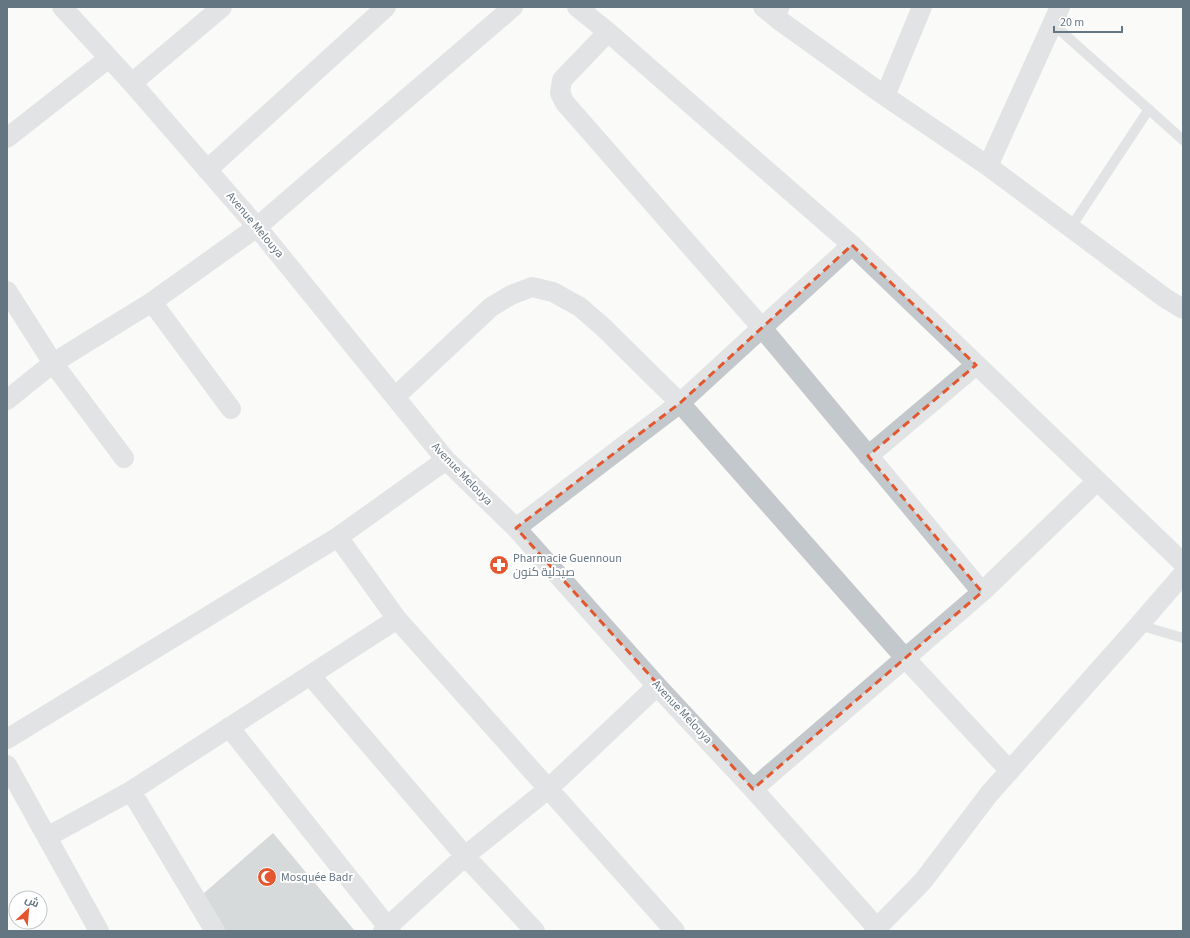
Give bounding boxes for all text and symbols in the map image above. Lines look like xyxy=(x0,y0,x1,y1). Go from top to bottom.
scale bar xyxy=(1054,8,1122,34)
text: 20 m xyxy=(1060,14,1084,31)
street label: Avenue Melouya xyxy=(222,188,288,262)
street label: Avenue Melouya xyxy=(428,439,496,509)
place label: Pharmacie Guennoun صيدلية كنون xyxy=(513,550,622,581)
pharmacy icon: Pharmacie Guennoun صيدلية كنون xyxy=(488,554,510,576)
street label: Avenue Melouya xyxy=(648,676,716,748)
mosque icon: Mosquée Badr xyxy=(256,866,278,888)
place label: Mosquée Badr xyxy=(281,869,353,886)
north arrow xyxy=(8,890,48,930)
text: ش xyxy=(23,892,42,911)

